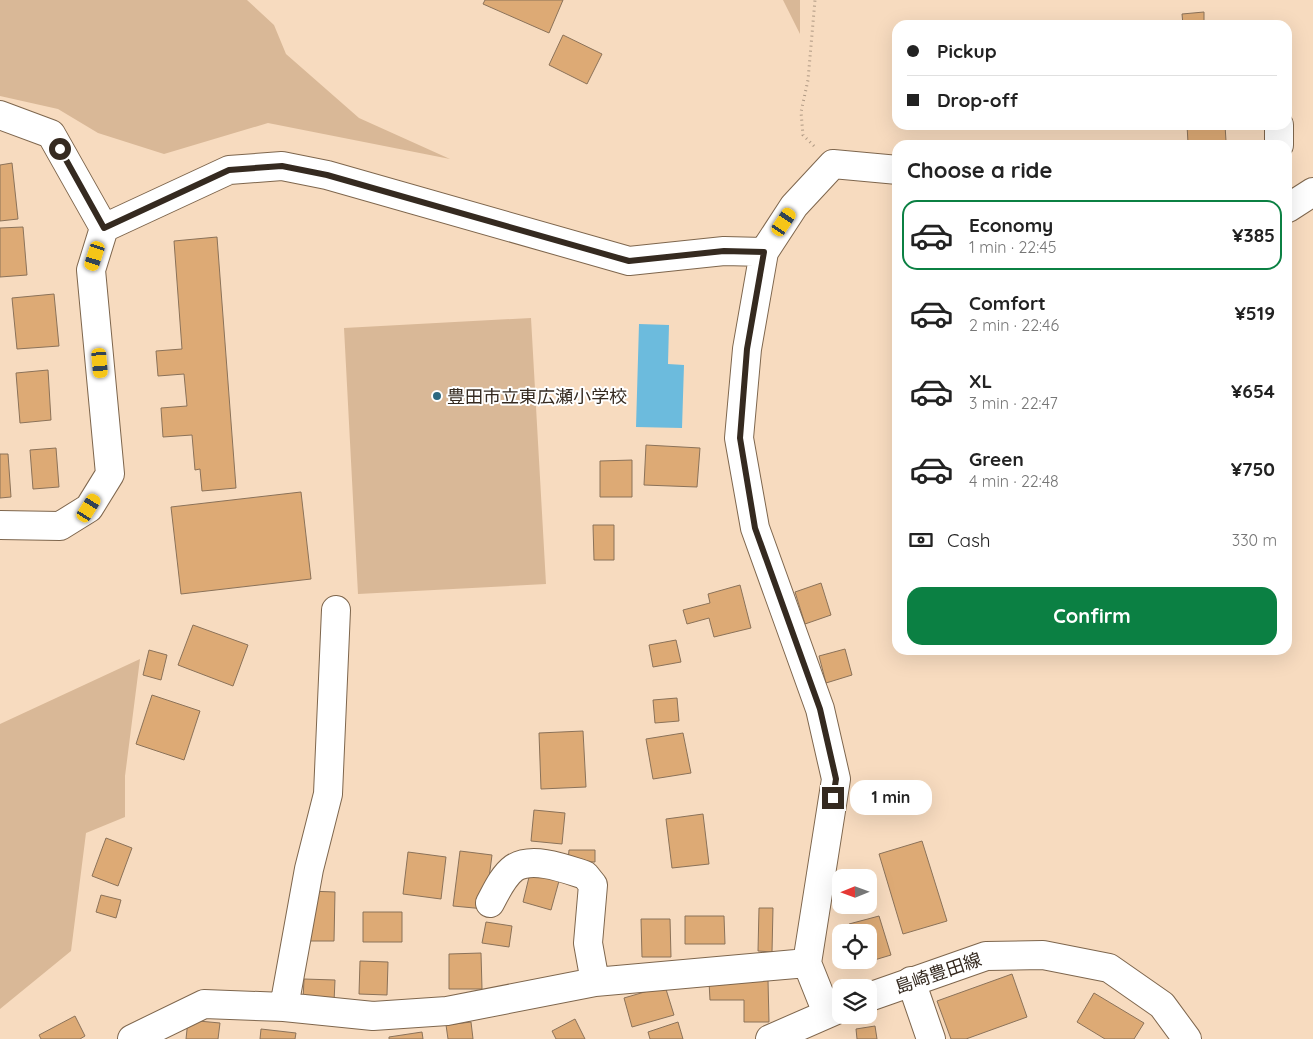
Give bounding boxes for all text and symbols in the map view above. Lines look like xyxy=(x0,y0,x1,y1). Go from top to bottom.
text: Pickup xyxy=(937,39,997,63)
text: Drop-off xyxy=(937,88,1018,112)
route start xyxy=(49,138,71,160)
text: Choose a ride xyxy=(907,156,1052,184)
car xyxy=(769,205,798,239)
icon: car xyxy=(909,213,954,258)
text: Economy xyxy=(969,213,1053,237)
text: ¥385 xyxy=(1232,223,1275,247)
text: 1 min · 22:45 xyxy=(969,237,1056,257)
car xyxy=(83,239,106,273)
icon: car xyxy=(909,291,954,336)
text: Comfort xyxy=(969,291,1046,315)
text: ¥519 xyxy=(1235,301,1275,325)
text: 2 min · 22:46 xyxy=(969,315,1059,335)
car xyxy=(91,347,108,379)
icon: car xyxy=(909,369,954,414)
text: XL xyxy=(969,369,992,393)
text: ¥654 xyxy=(1231,379,1275,403)
place label: 豊田市立東広瀬小学校 xyxy=(447,385,627,408)
marker: 豊田市立東広瀬小学校 xyxy=(431,390,443,402)
text: 3 min · 22:47 xyxy=(969,393,1058,413)
icon: car xyxy=(909,447,954,492)
text: Green xyxy=(969,447,1024,471)
text: ¥750 xyxy=(1231,457,1275,481)
text: 4 min · 22:48 xyxy=(969,471,1059,491)
car xyxy=(74,491,103,525)
icon: cash xyxy=(907,526,935,554)
text: Cash xyxy=(947,528,991,552)
text: 330 m xyxy=(1232,530,1277,550)
button: Confirm xyxy=(907,587,1277,645)
callout: 1 min xyxy=(850,780,933,816)
route end xyxy=(822,787,844,809)
text: 1 min xyxy=(872,787,910,807)
north arrow xyxy=(832,869,878,914)
map controls xyxy=(832,869,877,1024)
button: locate xyxy=(832,924,877,969)
street label: 島崎豊田線 xyxy=(892,947,984,999)
button: layers xyxy=(832,979,877,1024)

